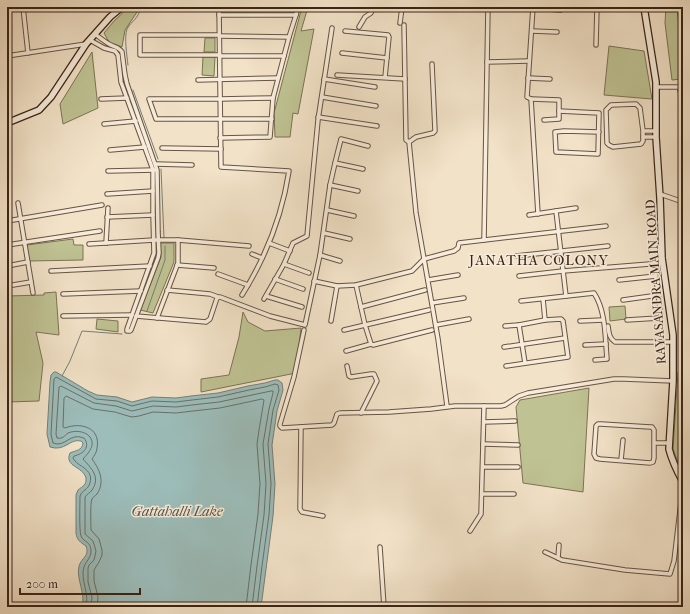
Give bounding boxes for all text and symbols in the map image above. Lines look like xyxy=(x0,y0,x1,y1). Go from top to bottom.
street label: RAYASANDRA MAIN ROAD xyxy=(642,199,669,365)
district label: JANATHA COLONY xyxy=(468,252,609,269)
water label: Gattahalli Lake xyxy=(131,503,223,520)
scale bar xyxy=(20,570,140,596)
text: 200 m xyxy=(26,577,58,591)

